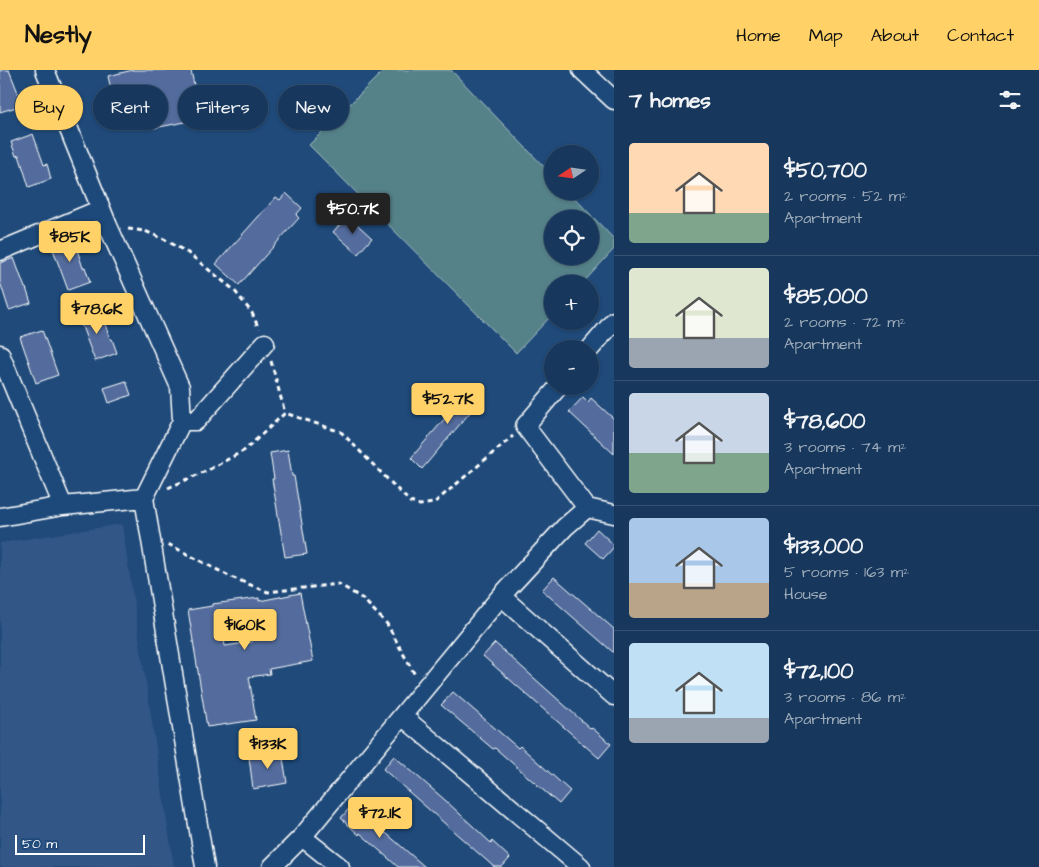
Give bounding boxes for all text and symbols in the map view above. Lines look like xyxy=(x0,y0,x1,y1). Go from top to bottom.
text: Nestly xyxy=(25,18,92,52)
text: Home xyxy=(736,23,781,48)
text: Map xyxy=(809,23,843,48)
text: About xyxy=(871,23,919,48)
text: Contact xyxy=(947,23,1014,48)
chip: Buy xyxy=(15,85,83,130)
chip: Rent xyxy=(93,85,168,130)
chip: Filters xyxy=(178,85,268,130)
chip: New xyxy=(278,85,349,130)
text: 7 homes xyxy=(629,86,711,115)
icon: filters xyxy=(996,86,1024,114)
north arrow xyxy=(544,145,599,200)
map controls xyxy=(544,145,599,395)
text: $50,700 xyxy=(784,156,867,185)
icon: home xyxy=(669,163,729,223)
text: 2 rooms · 52 m² xyxy=(784,185,907,207)
pin: $50.7K xyxy=(312,192,394,235)
text: $50.7K xyxy=(327,198,379,220)
text: Apartment xyxy=(784,207,862,229)
button: locate xyxy=(544,210,599,265)
pin: $85K xyxy=(40,220,100,263)
text: $85K xyxy=(50,226,90,248)
button: + xyxy=(544,275,599,330)
text: $85,000 xyxy=(784,282,868,311)
icon: home xyxy=(669,288,729,348)
pin: $78.6K xyxy=(56,292,138,335)
text: $78.6K xyxy=(71,298,123,320)
text: 2 rooms · 72 m² xyxy=(784,311,906,333)
text: Apartment xyxy=(784,333,862,355)
button: − xyxy=(544,340,599,395)
pin: $52.7K xyxy=(407,382,489,425)
text: $52.7K xyxy=(422,388,474,410)
text: $78,600 xyxy=(784,407,866,436)
icon: home xyxy=(669,413,729,473)
text: 3 rooms · 74 m² xyxy=(784,436,907,458)
text: Apartment xyxy=(784,458,862,480)
text: $133,000 xyxy=(784,532,863,561)
icon: home xyxy=(669,538,729,598)
text: 5 rooms · 163 m² xyxy=(784,561,909,583)
text: House xyxy=(784,583,828,605)
pin: $160K xyxy=(210,608,280,651)
text: $160K xyxy=(225,614,265,636)
text: $72,100 xyxy=(784,657,854,686)
icon: home xyxy=(669,663,729,723)
text: 3 rooms · 86 m² xyxy=(784,686,906,708)
text: Apartment xyxy=(784,708,862,730)
pin: $133K xyxy=(233,728,303,770)
text: $133K xyxy=(250,733,286,755)
pin: $72.1K xyxy=(339,796,421,839)
text: $72.1K xyxy=(359,802,401,824)
scale bar xyxy=(15,832,145,855)
text: 50 m xyxy=(22,834,57,854)

